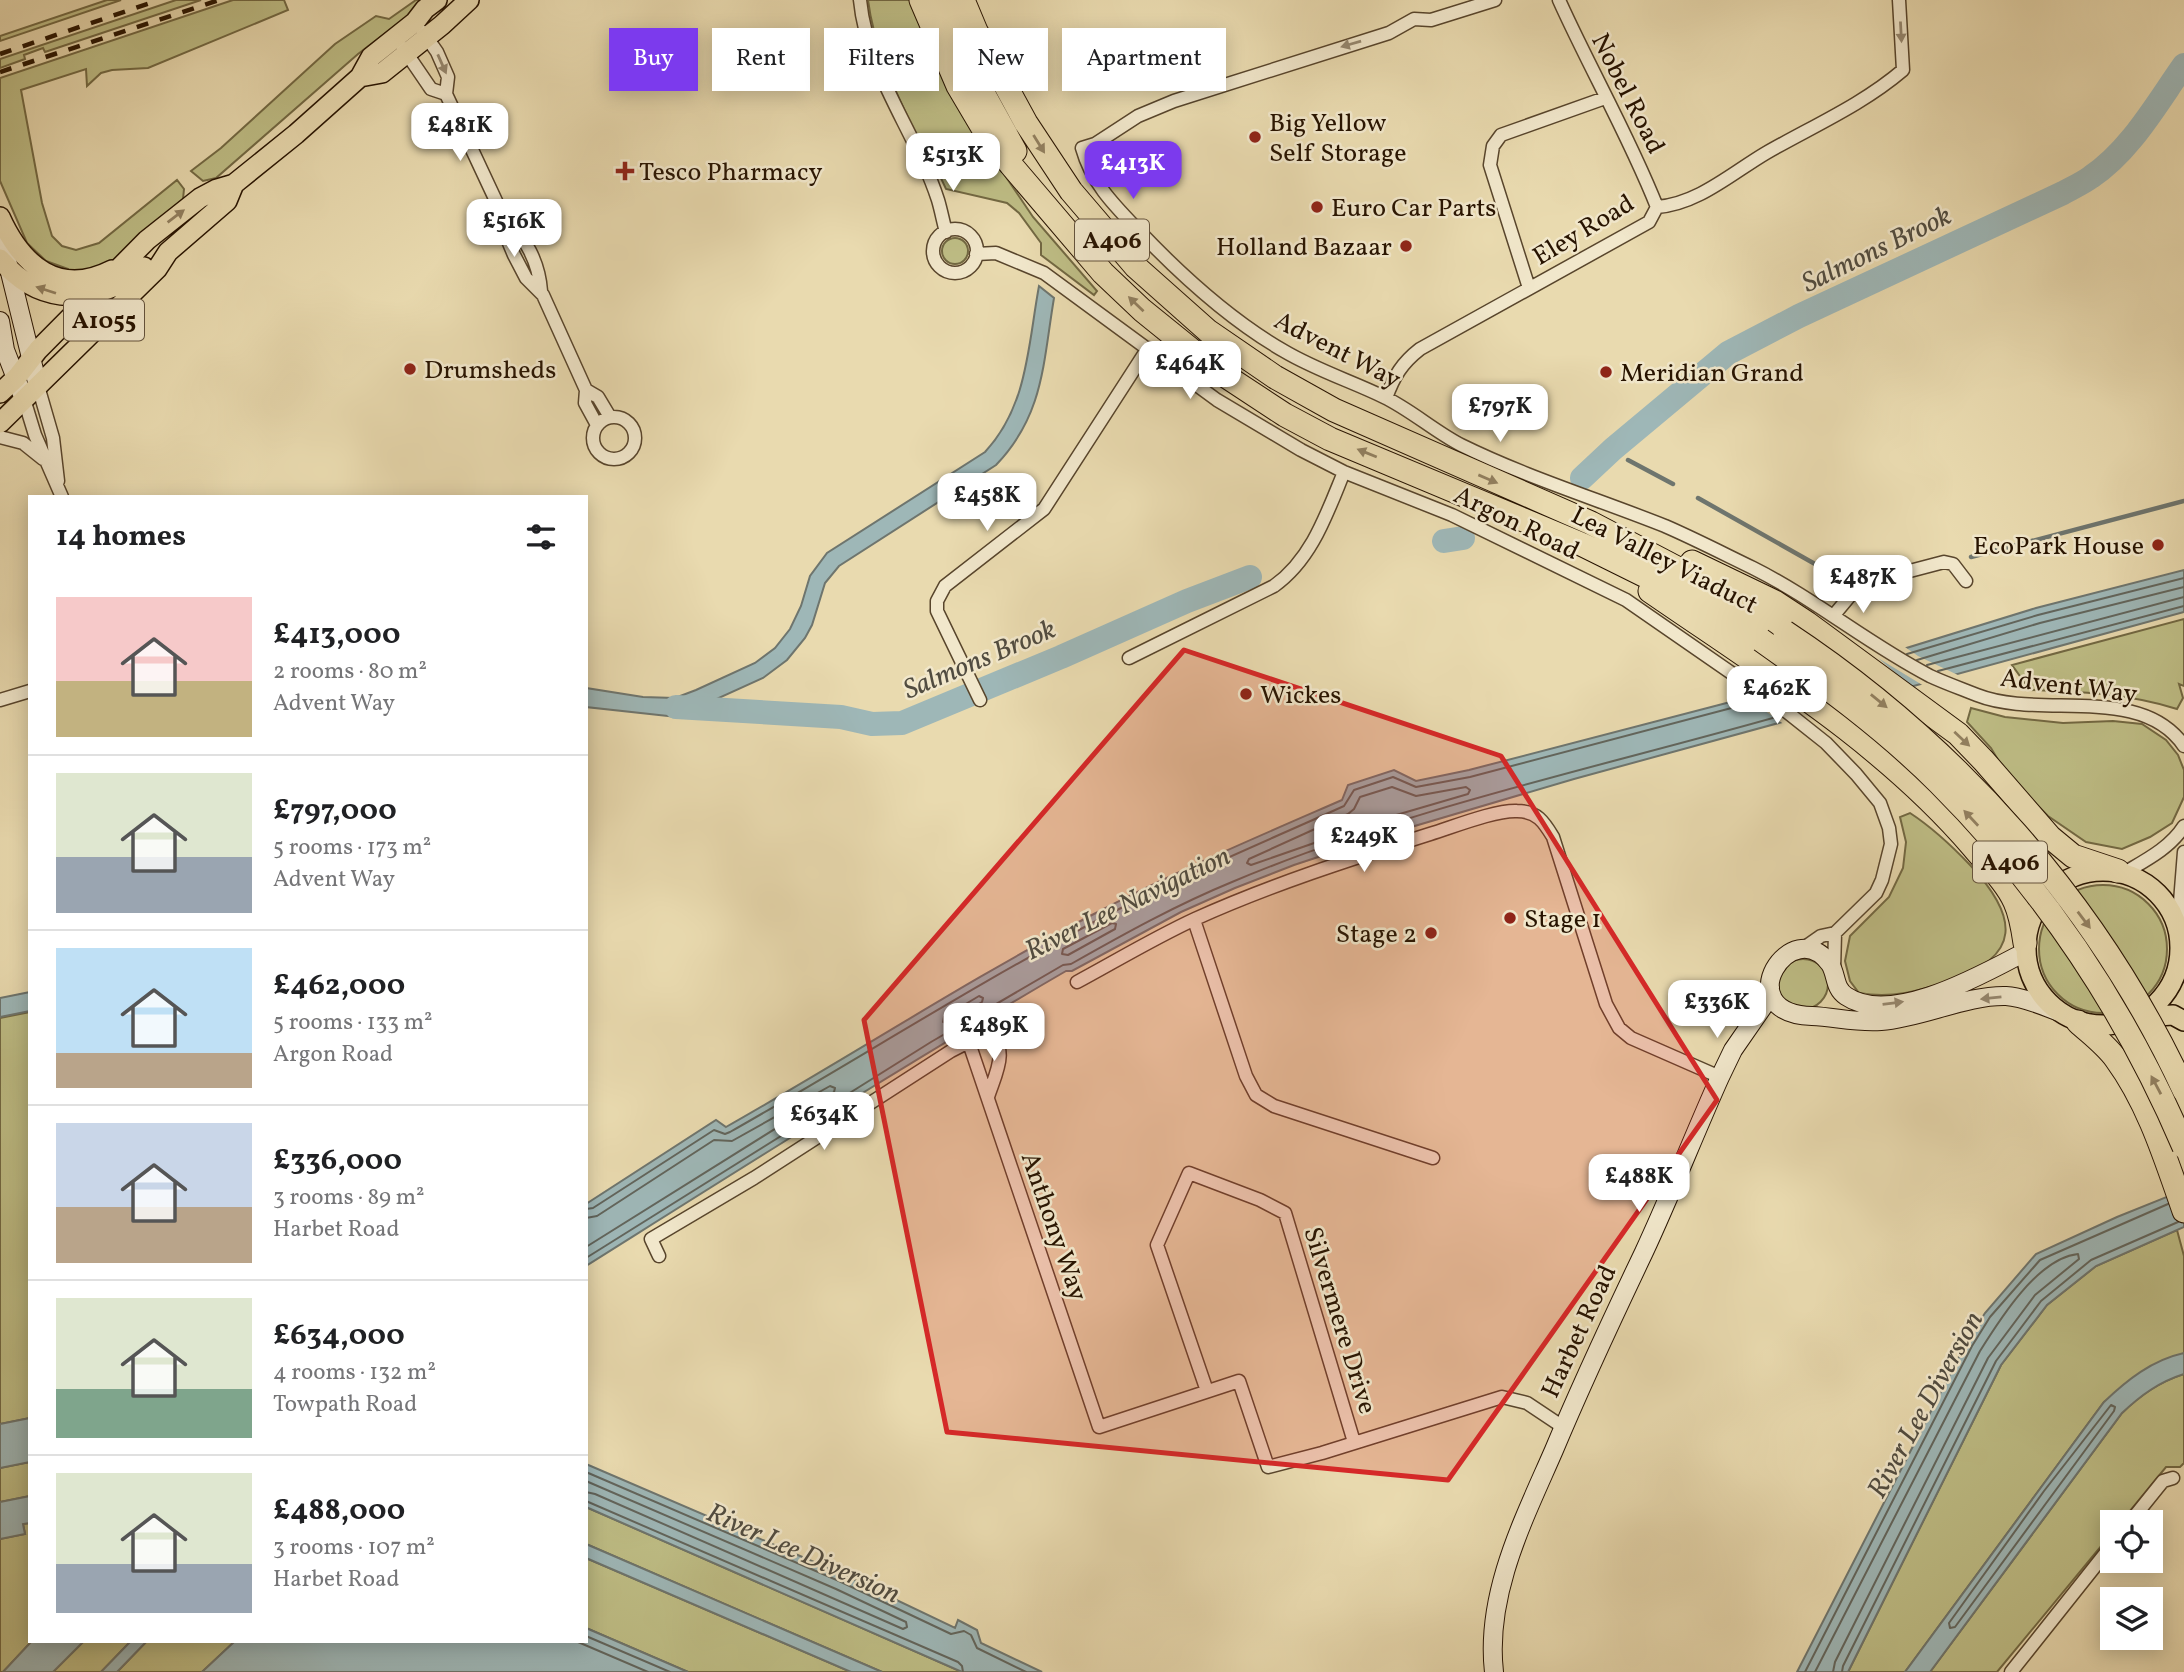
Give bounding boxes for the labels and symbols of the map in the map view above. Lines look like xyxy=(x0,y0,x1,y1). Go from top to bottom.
one-way arrow xyxy=(1896,21,1907,43)
street label: Nobel Road xyxy=(1581,27,1673,160)
one-way arrow xyxy=(1340,39,1361,49)
one-way arrow xyxy=(436,54,448,74)
pin: £481K xyxy=(411,104,509,163)
place label: Big Yellow Self Storage xyxy=(1269,106,1407,172)
marker: Big Yellow Self Storage xyxy=(1247,129,1263,145)
pin: £513K xyxy=(904,134,1002,193)
one-way arrow xyxy=(1032,134,1045,153)
pin: £413K xyxy=(1084,142,1182,201)
place label: Tesco Pharmacy xyxy=(639,155,823,191)
marker: Tesco Pharmacy xyxy=(617,163,633,179)
street label: Eley Road xyxy=(1526,186,1642,275)
place label: Euro Car Parts xyxy=(1331,191,1496,227)
water label: Salmons Brook xyxy=(1796,197,1959,303)
marker: Euro Car Parts xyxy=(1309,199,1325,215)
pin: £516K xyxy=(465,200,563,259)
one-way arrow xyxy=(166,209,184,224)
road number: A406 xyxy=(1075,220,1149,260)
place label: Holland Bazaar xyxy=(1216,230,1392,266)
marker: Holland Bazaar xyxy=(1398,238,1414,254)
one-way arrow xyxy=(35,284,56,295)
one-way arrow xyxy=(1128,296,1145,312)
road number: A1055 xyxy=(64,300,144,340)
street label: Advent Way xyxy=(1268,303,1407,398)
pin: £464K xyxy=(1141,342,1239,401)
place label: Drumsheds xyxy=(424,353,556,389)
place label: Meridian Grand xyxy=(1620,356,1804,392)
marker: Drumsheds xyxy=(402,361,418,377)
marker: Meridian Grand xyxy=(1598,364,1614,380)
pin: £797K xyxy=(1451,384,1549,444)
one-way arrow xyxy=(1356,447,1377,458)
one-way arrow xyxy=(1478,473,1498,485)
pin: £458K xyxy=(938,474,1036,533)
street label: Argon Road xyxy=(1447,478,1585,570)
street label: Lea Valley Viaduct xyxy=(1564,498,1764,623)
place label: EcoPark House xyxy=(1973,529,2144,565)
marker: EcoPark House xyxy=(2150,537,2166,553)
pin: £487K xyxy=(1814,556,1912,615)
water label: Salmons Brook xyxy=(898,611,1062,710)
street label: Advent Way xyxy=(1998,661,2139,713)
pin: £462K xyxy=(1728,666,1826,726)
place label: Wickes xyxy=(1260,678,1341,714)
marker: Wickes xyxy=(1238,686,1254,702)
one-way arrow xyxy=(1871,693,1888,708)
one-way arrow xyxy=(1953,730,1970,746)
one-way arrow xyxy=(1964,810,1980,827)
pin: £249K xyxy=(1315,814,1413,874)
water label: River Lee Navigation xyxy=(1019,838,1237,971)
road number: A406 xyxy=(1973,842,2047,882)
place label: Stage 1 xyxy=(1524,902,1601,938)
marker: Stage 1 xyxy=(1502,910,1518,926)
one-way arrow xyxy=(2077,911,2091,929)
place label: Stage 2 xyxy=(1336,917,1417,953)
marker: Stage 2 xyxy=(1423,925,1439,941)
pin: £336K xyxy=(1668,981,1766,1040)
one-way arrow xyxy=(1980,992,2002,1003)
one-way arrow xyxy=(1883,998,1905,1009)
pin: £489K xyxy=(945,1004,1043,1063)
one-way arrow xyxy=(2150,1075,2161,1095)
pin: £634K xyxy=(775,1092,873,1152)
street label: Anthony Way xyxy=(1011,1148,1095,1306)
pin: £488K xyxy=(1590,1154,1688,1214)
street label: Silvermere Drive xyxy=(1294,1223,1385,1419)
street label: Harbet Road xyxy=(1533,1259,1626,1404)
water label: River Lee Diversion xyxy=(1859,1305,1994,1506)
water label: River Lee Diversion xyxy=(700,1494,906,1614)

